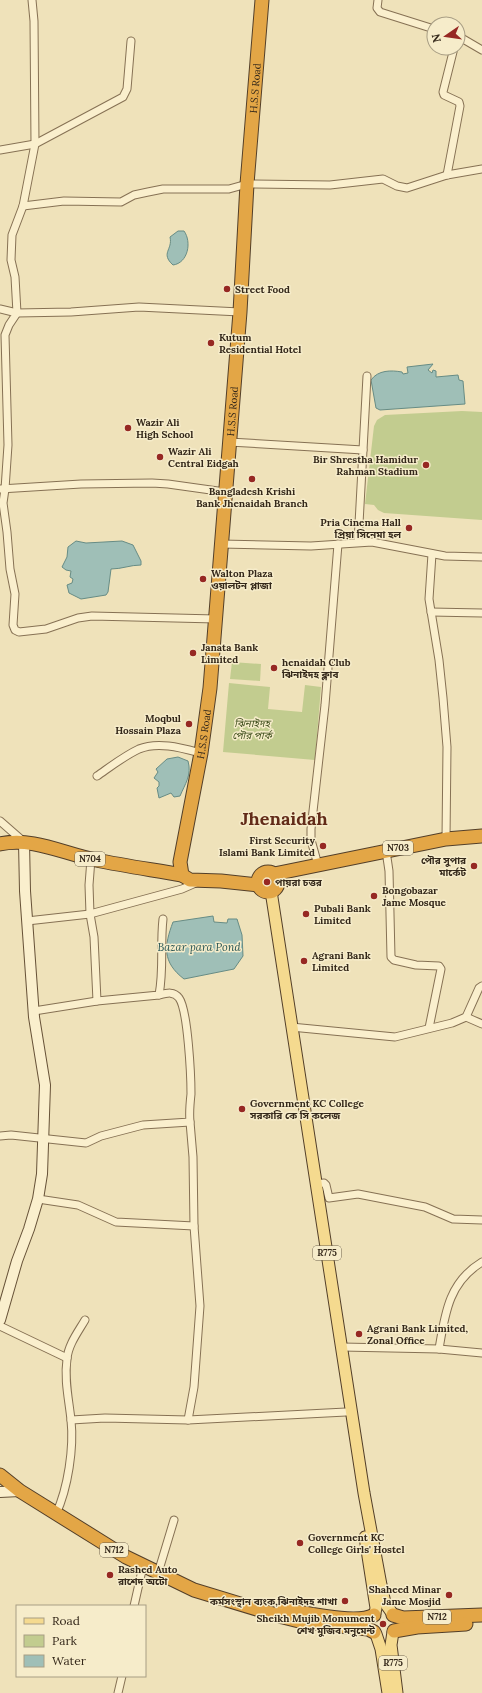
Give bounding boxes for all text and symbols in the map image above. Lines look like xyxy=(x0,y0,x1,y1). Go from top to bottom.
north arrow xyxy=(426,16,466,56)
text: N xyxy=(428,32,444,44)
street label: H.S.S Road xyxy=(247,63,264,114)
place label: Street Food xyxy=(235,283,290,296)
marker: Street Food xyxy=(222,284,232,294)
place label: Kutum Residential Hotel xyxy=(219,331,301,356)
marker: Kutum Residential Hotel xyxy=(206,338,216,348)
street label: H.S.S Road xyxy=(224,386,241,437)
place label: Wazir Ali High School xyxy=(136,416,193,441)
marker: Wazir Ali High School xyxy=(123,423,133,433)
place label: Wazir Ali Central Eidgah xyxy=(168,445,240,470)
marker: Wazir Ali Central Eidgah xyxy=(155,452,165,462)
place label: Bir Shrestha Hamidur Rahman Stadium xyxy=(313,453,419,478)
marker: Bir Shrestha Hamidur Rahman Stadium xyxy=(421,460,431,470)
marker: Bangladesh Krishi Bank Jhenaidah Branch xyxy=(247,474,257,484)
place label: Bangladesh Krishi Bank Jhenaidah Branch xyxy=(196,485,309,510)
place label: Pria Cinema Hall প্রিয়া সিনেমা হল xyxy=(320,516,401,541)
marker: Pria Cinema Hall প্রিয়া সিনেমা হল xyxy=(404,523,414,533)
place label: Walton Plaza ওয়ালটন প্লাজা xyxy=(211,567,273,592)
marker: Walton Plaza ওয়ালটন প্লাজা xyxy=(198,574,208,584)
place label: Janata Bank Limited xyxy=(201,641,258,666)
marker: Janata Bank Limited xyxy=(188,648,198,658)
place label: henaidah Club ঝিনাইদহ ক্লাব xyxy=(281,656,351,681)
marker: henaidah Club ঝিনাইদহ ক্লাব xyxy=(269,663,279,673)
street label: H.S.S Road xyxy=(194,708,214,760)
place label: Moqbul Hossain Plaza xyxy=(115,712,182,737)
park label: ঝিনাইদহ পৌর পার্ক xyxy=(232,717,274,742)
marker: Moqbul Hossain Plaza xyxy=(184,719,194,729)
district label: Jhenaidah xyxy=(240,807,328,830)
place label: First Security Islami Bank Limited xyxy=(219,834,315,859)
marker: First Security Islami Bank Limited xyxy=(318,841,328,851)
road number: N703 xyxy=(383,841,413,855)
road number: N704 xyxy=(75,852,105,866)
place label: পৌর সুপার মার্কেট xyxy=(421,854,467,879)
marker: পৌর সুপার মার্কেট xyxy=(469,861,479,871)
place label: পায়রা চত্তর xyxy=(275,876,323,889)
marker: পায়রা চত্তর xyxy=(262,877,272,887)
place label: Bongobazar Jame Mosque xyxy=(382,884,447,909)
marker: Bongobazar Jame Mosque xyxy=(369,891,379,901)
place label: Pubali Bank Limited xyxy=(314,902,371,927)
marker: Pubali Bank Limited xyxy=(301,909,311,919)
water label: Bazar para Pond xyxy=(157,940,241,954)
place label: Agrani Bank Limited xyxy=(312,949,371,974)
marker: Agrani Bank Limited xyxy=(299,956,309,966)
place label: Government KC College সরকারি কে সি কলেজ xyxy=(249,1097,364,1122)
marker: Government KC College সরকারি কে সি কলেজ xyxy=(237,1104,247,1114)
road number: R775 xyxy=(313,1246,341,1260)
place label: Agrani Bank Limited, Zonal Office xyxy=(367,1322,468,1347)
marker: Agrani Bank Limited, Zonal Office xyxy=(354,1329,364,1339)
place label: Government KC College Girls' Hostel xyxy=(308,1531,405,1556)
marker: Government KC College Girls' Hostel xyxy=(295,1538,305,1548)
road number: N712 xyxy=(100,1543,128,1557)
place label: Rashed Auto রাশেদ অটো xyxy=(117,1563,178,1588)
marker: Rashed Auto রাশেদ অটো xyxy=(105,1570,115,1580)
place label: Shaheed Minar Jame Mosjid xyxy=(369,1583,441,1608)
marker: Shaheed Minar Jame Mosjid xyxy=(444,1590,454,1600)
place label: কর্মসংস্থান ব্যংক,ঝিনাইদহ শাখা xyxy=(209,1595,337,1608)
marker: কর্মসংস্থান ব্যংক,ঝিনাইদহ শাখা xyxy=(340,1596,350,1606)
legend xyxy=(16,1605,146,1677)
road number: N712 xyxy=(423,1610,451,1624)
place label: Sheikh Mujib Monument শেখ মুজিব মনুমেন্ট xyxy=(256,1612,376,1637)
text: Road xyxy=(52,1613,80,1628)
marker: Sheikh Mujib Monument শেখ মুজিব মনুমেন্ট xyxy=(378,1619,388,1629)
text: Park xyxy=(52,1633,78,1648)
text: Water xyxy=(52,1653,87,1668)
road number: R775 xyxy=(379,1656,407,1670)

